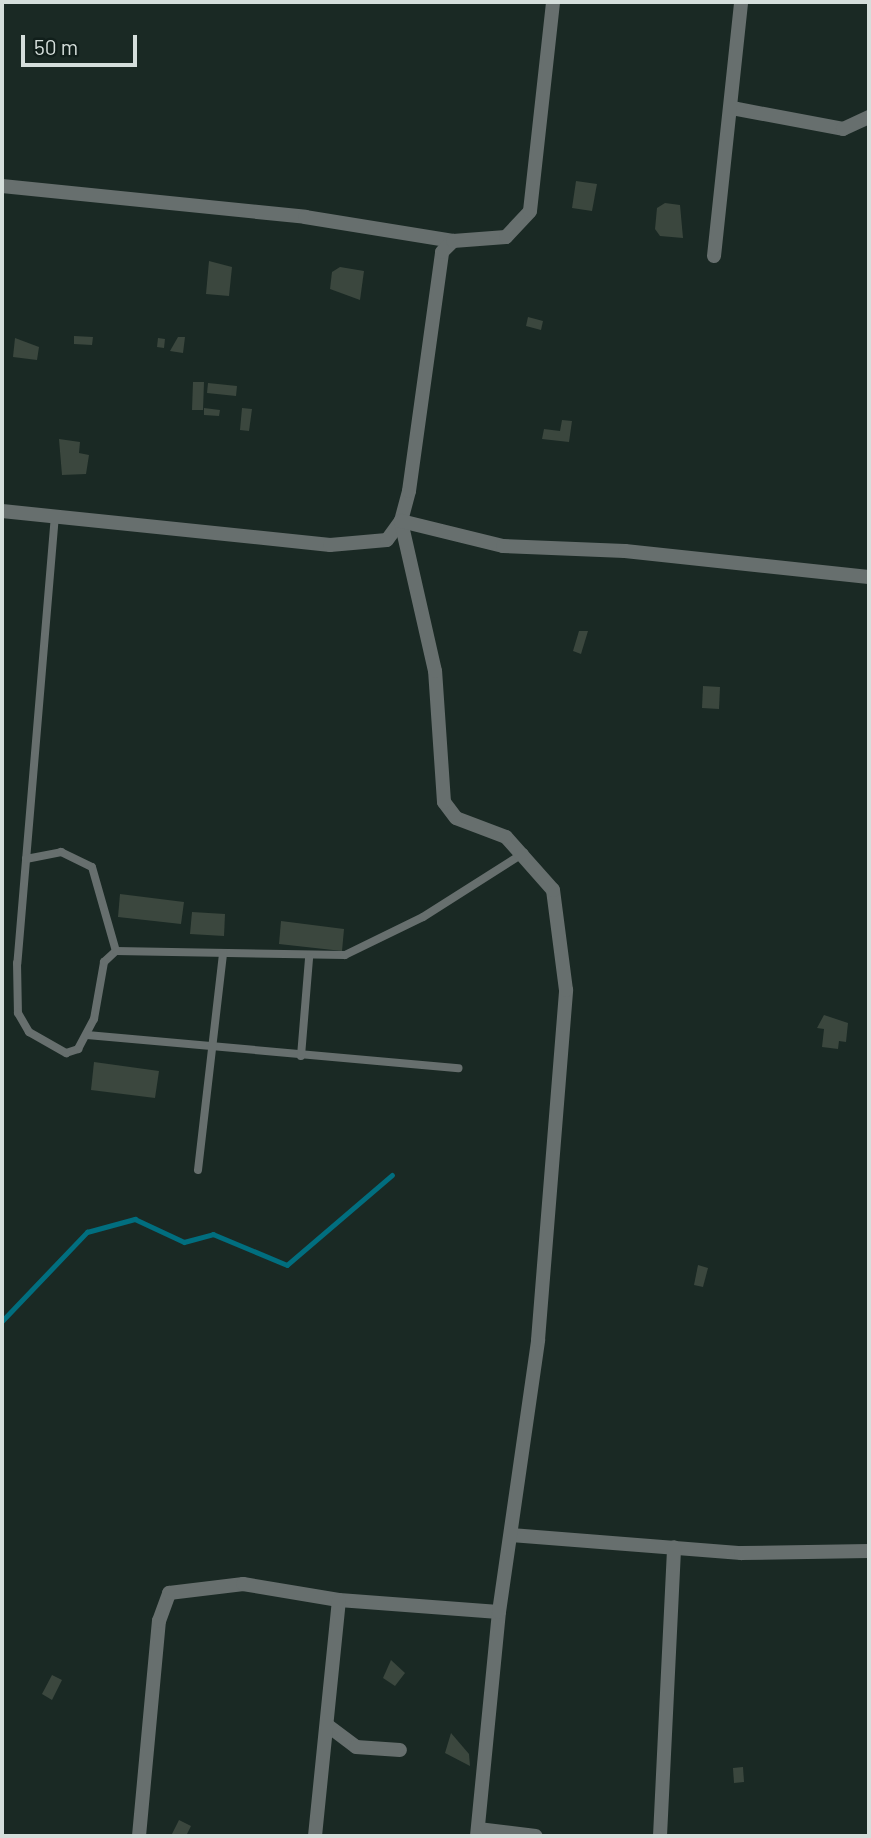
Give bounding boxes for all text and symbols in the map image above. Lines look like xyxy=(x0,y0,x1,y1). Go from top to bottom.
scale bar xyxy=(24,21,140,65)
text: 50 m xyxy=(34,34,78,59)

